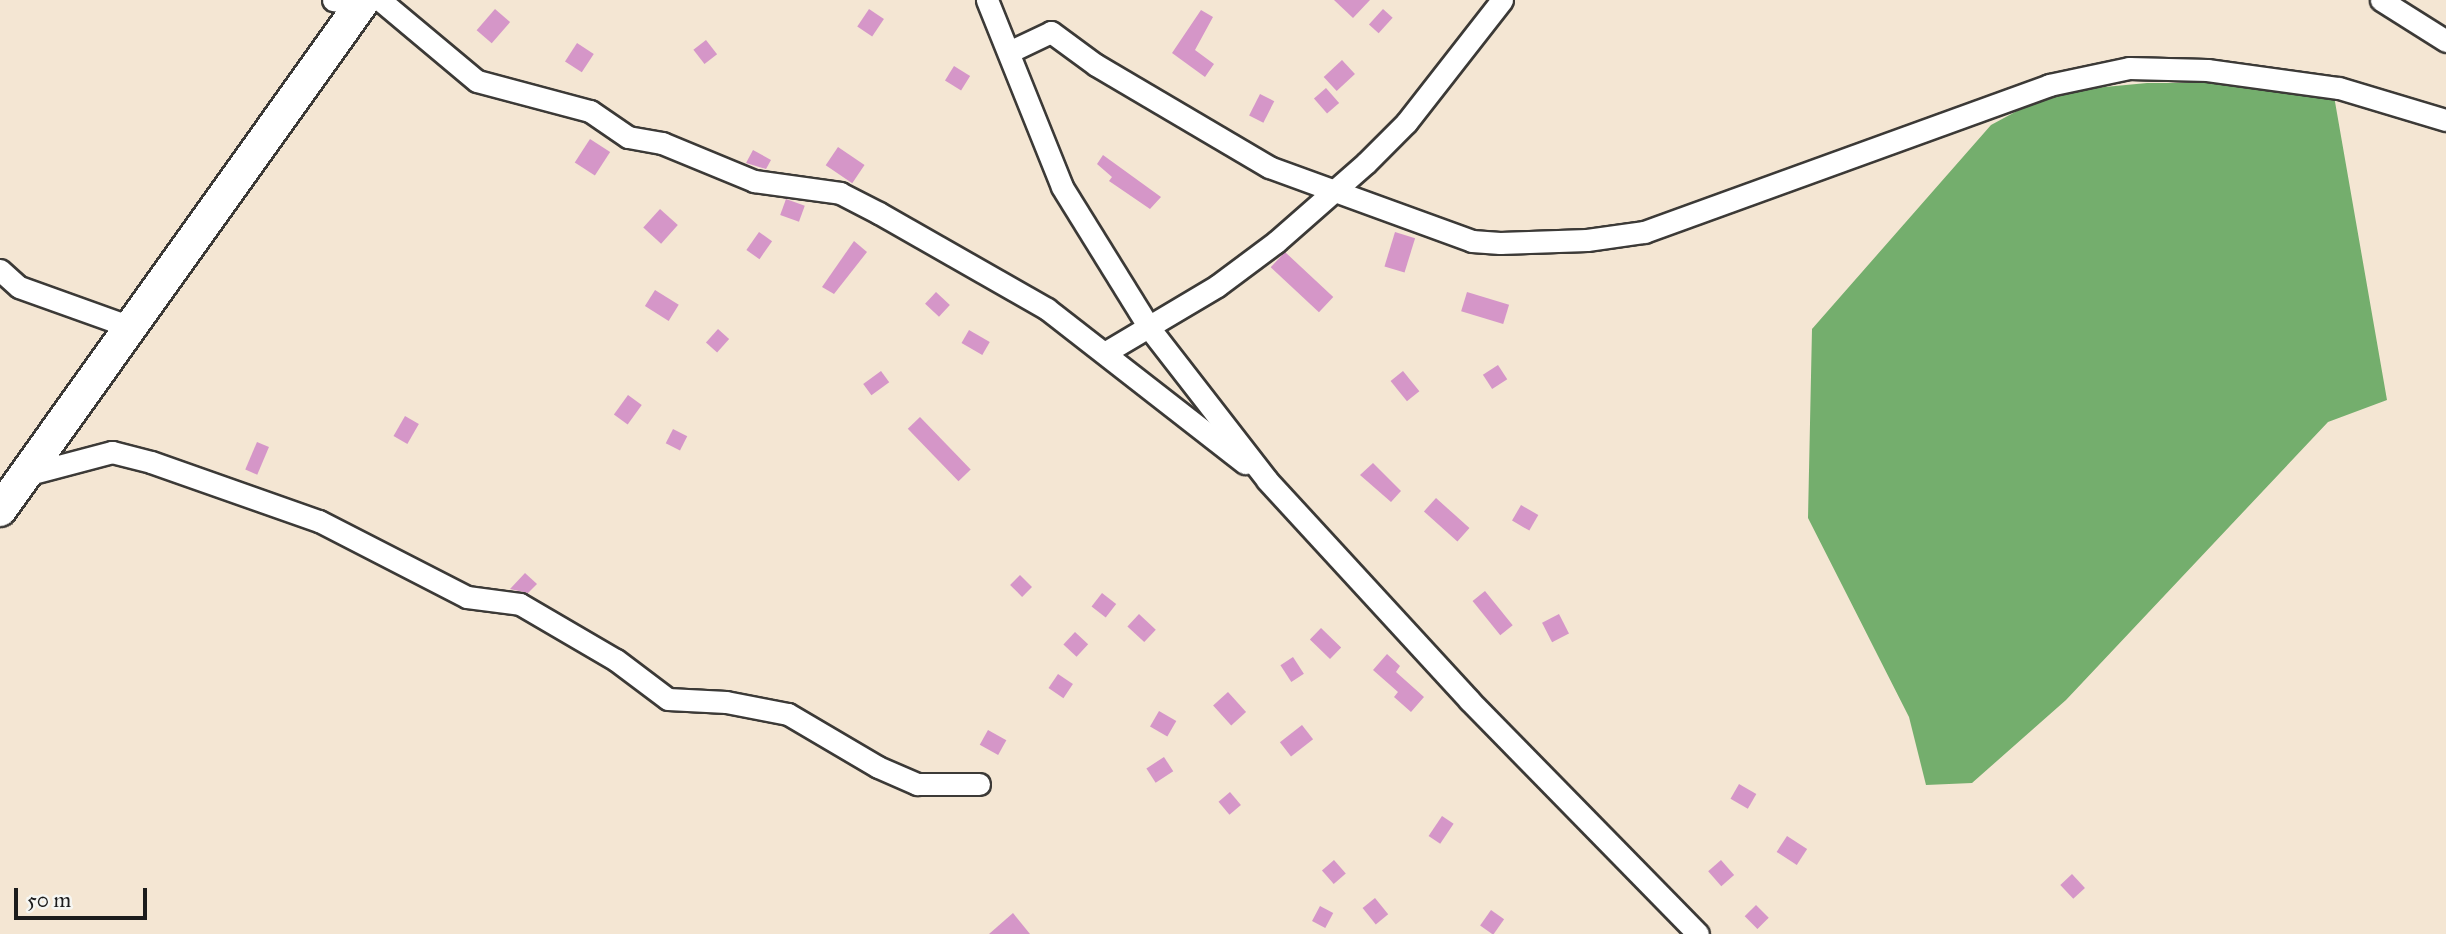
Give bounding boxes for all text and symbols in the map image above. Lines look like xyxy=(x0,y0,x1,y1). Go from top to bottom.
scale bar xyxy=(18,874,150,918)
text: 50 m xyxy=(27,887,71,913)

